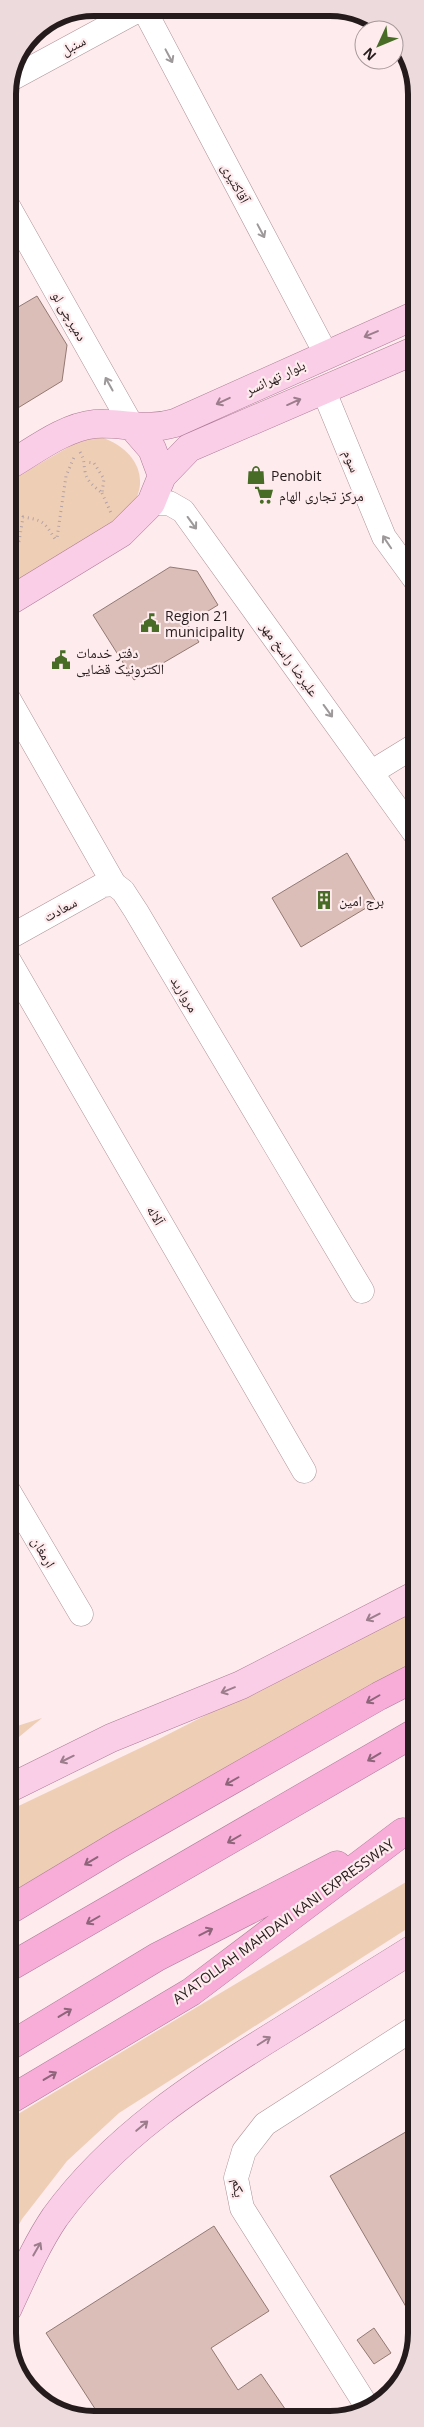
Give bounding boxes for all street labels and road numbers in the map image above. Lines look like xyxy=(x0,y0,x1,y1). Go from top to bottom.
street label: سنبل xyxy=(57,31,89,59)
street label: آقاکثیری xyxy=(218,160,255,207)
street label: دمیرچی لو xyxy=(48,288,92,345)
street label: بلوار تهرانسر xyxy=(241,355,308,400)
street label: سوم xyxy=(338,447,365,475)
street label: علیرضا راسخ مهر xyxy=(255,617,323,701)
street label: سعادت xyxy=(40,892,80,926)
street label: مروارید xyxy=(167,972,203,1016)
street label: آلاله xyxy=(143,1202,169,1229)
street label: ارمغان xyxy=(28,1533,60,1571)
street label: AYATOLLAH MAHDAVI KANI EXPRESSWAY xyxy=(168,1834,398,2008)
street label: یکم xyxy=(227,2178,250,2199)

